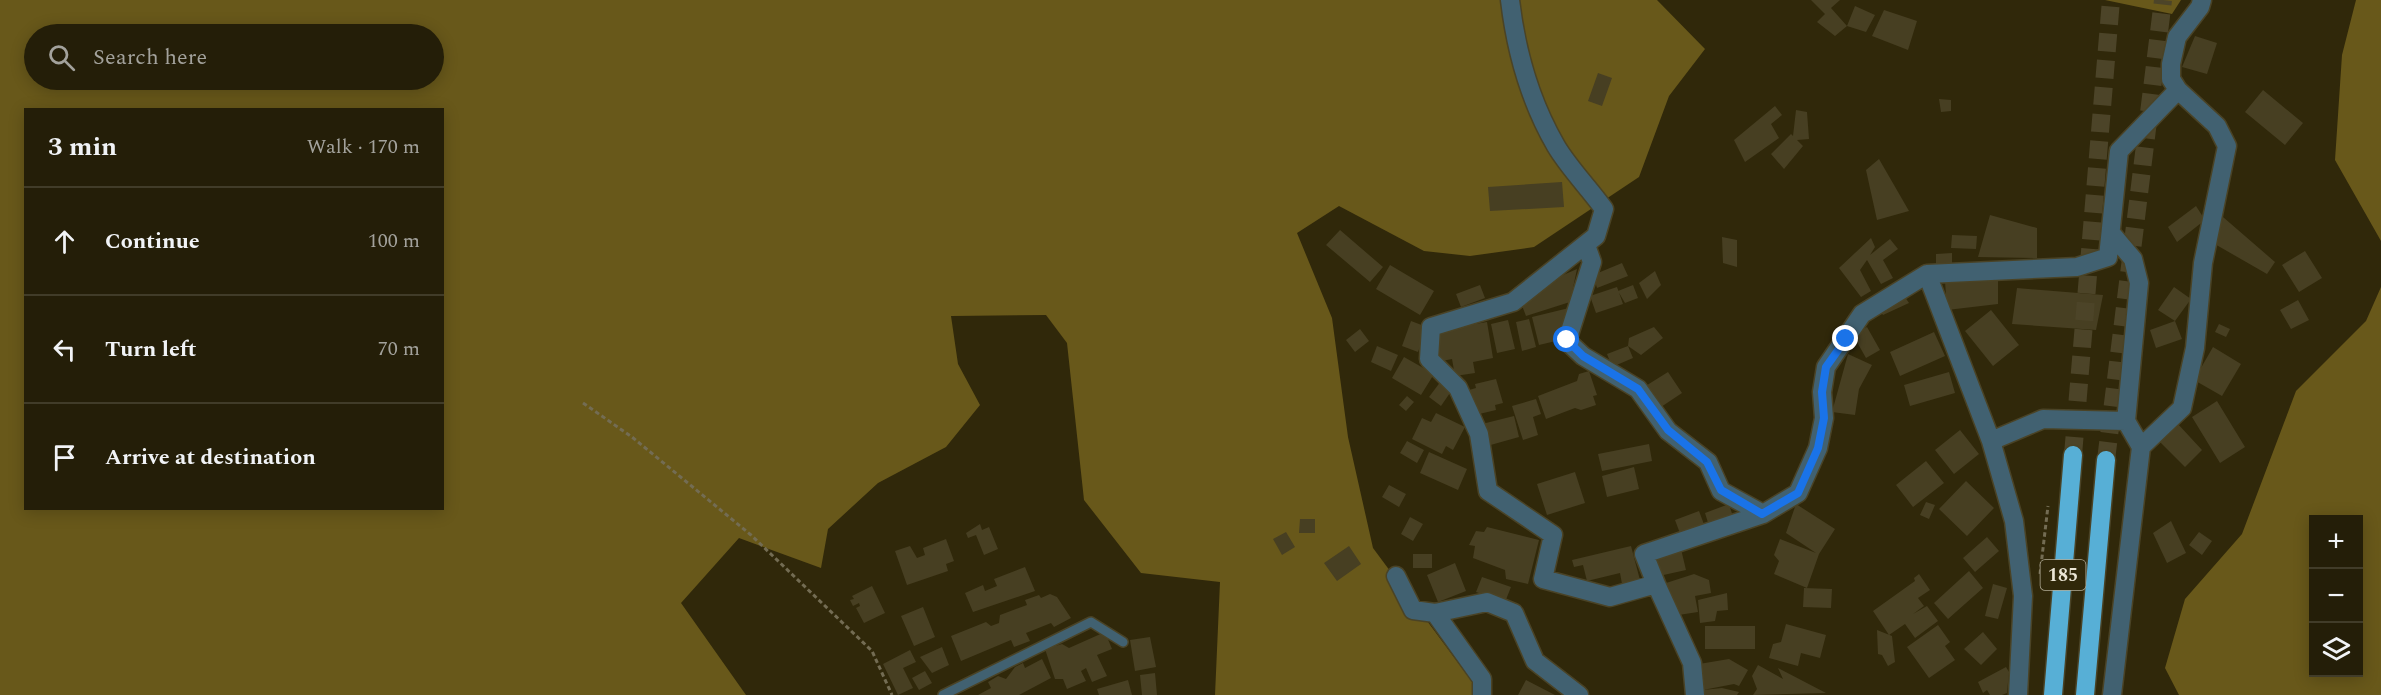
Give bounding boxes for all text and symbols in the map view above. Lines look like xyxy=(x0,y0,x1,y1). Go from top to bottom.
search box xyxy=(24,24,444,90)
icon: search xyxy=(45,41,78,74)
text: Search here xyxy=(93,41,207,74)
text: 3 min xyxy=(48,127,117,167)
text: Walk · 170 m xyxy=(307,132,420,162)
icon: ahead xyxy=(48,225,81,258)
text: Continue xyxy=(105,225,200,258)
text: 100 m xyxy=(368,226,420,256)
route end xyxy=(1832,325,1858,351)
route start xyxy=(1553,326,1579,352)
icon: left xyxy=(48,333,81,366)
text: Turn left xyxy=(105,333,197,366)
text: 70 m xyxy=(378,334,420,364)
icon: arrive xyxy=(48,441,81,474)
text: Arrive at destination xyxy=(105,441,316,474)
map controls xyxy=(2309,515,2363,677)
button: + xyxy=(2309,515,2363,569)
road number: 185 xyxy=(2040,560,2086,590)
button: − xyxy=(2309,569,2363,623)
button: layers xyxy=(2309,623,2363,677)

